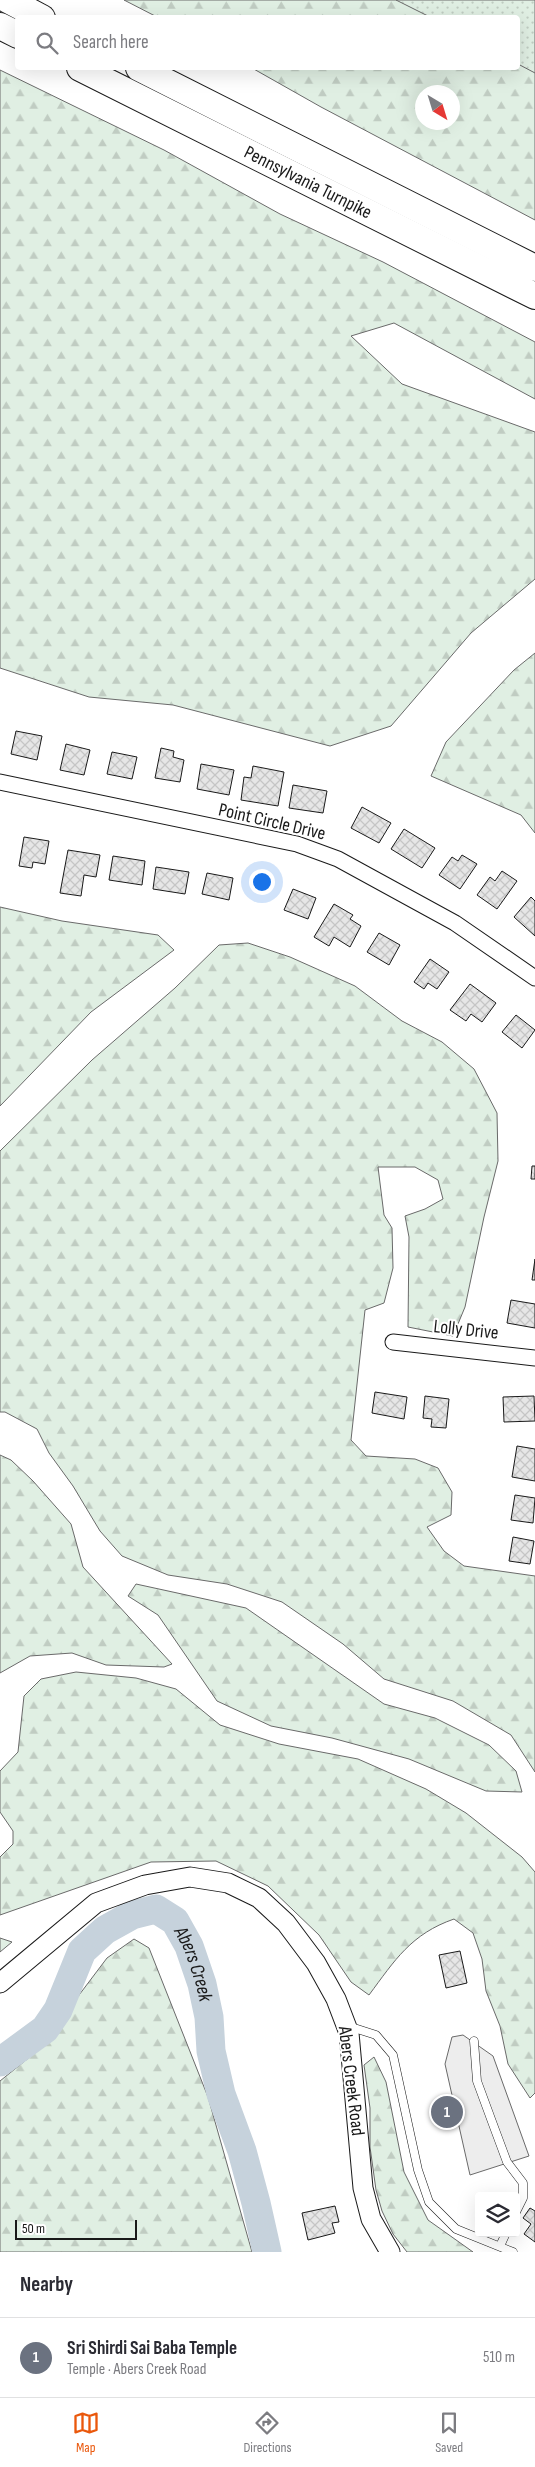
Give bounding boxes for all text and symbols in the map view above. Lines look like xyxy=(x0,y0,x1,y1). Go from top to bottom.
search box xyxy=(15,15,520,70)
icon: search xyxy=(33,29,61,57)
text: Search here xyxy=(73,31,149,54)
north arrow xyxy=(415,85,460,130)
street label: Pennsylvania Turnpike xyxy=(240,141,376,224)
street label: Point Circle Drive xyxy=(216,798,328,846)
your location xyxy=(249,869,275,895)
street label: Lolly Drive xyxy=(432,1315,500,1345)
water label: Abers Creek xyxy=(168,1921,217,2004)
street label: Abers Creek Road xyxy=(333,2024,369,2137)
pin: 1 xyxy=(431,2093,463,2131)
map controls xyxy=(475,2192,520,2237)
button: layers xyxy=(475,2192,520,2237)
scale bar xyxy=(15,2217,138,2240)
text: 50 m xyxy=(22,2220,45,2237)
text: Nearby xyxy=(20,2272,73,2297)
text: Sri Shirdi Sai Baba Temple xyxy=(67,2337,237,2360)
text: 1 xyxy=(33,2348,39,2367)
text: 510 m xyxy=(483,2348,515,2367)
text: Temple · Abers Creek Road xyxy=(67,2360,206,2379)
tab: Map xyxy=(72,2409,100,2456)
tab: Directions xyxy=(243,2409,292,2456)
tab: Saved xyxy=(435,2409,463,2456)

